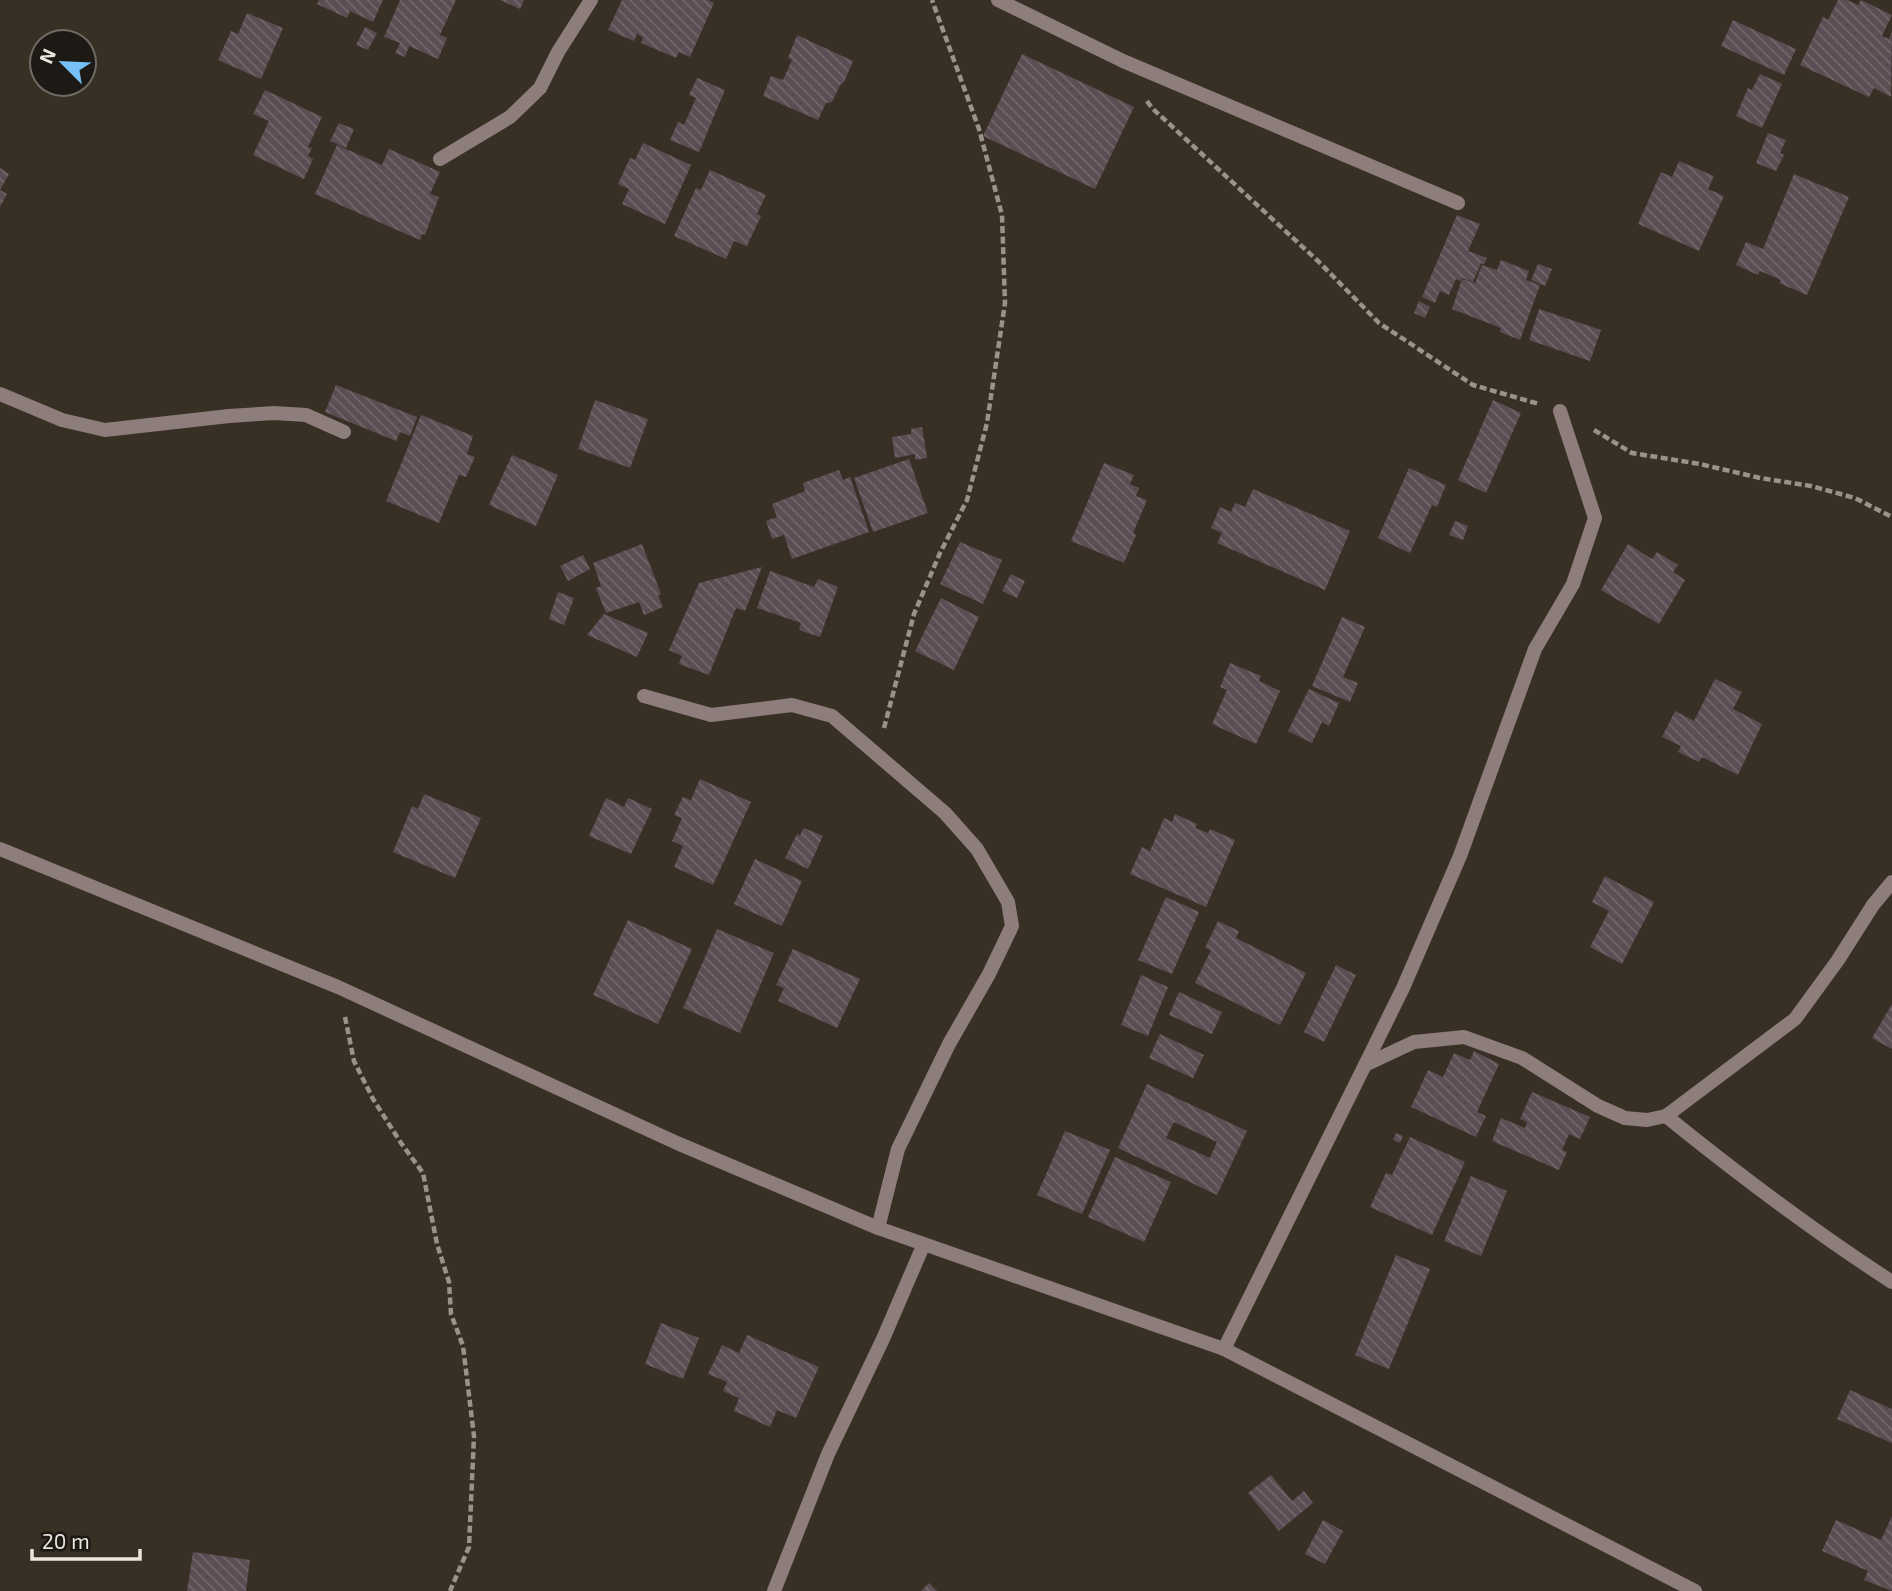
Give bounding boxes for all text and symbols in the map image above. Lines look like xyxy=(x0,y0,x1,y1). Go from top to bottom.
north arrow xyxy=(28,28,98,98)
text: N xyxy=(34,45,60,67)
scale bar xyxy=(32,1518,140,1562)
text: 20 m xyxy=(42,1528,90,1553)

